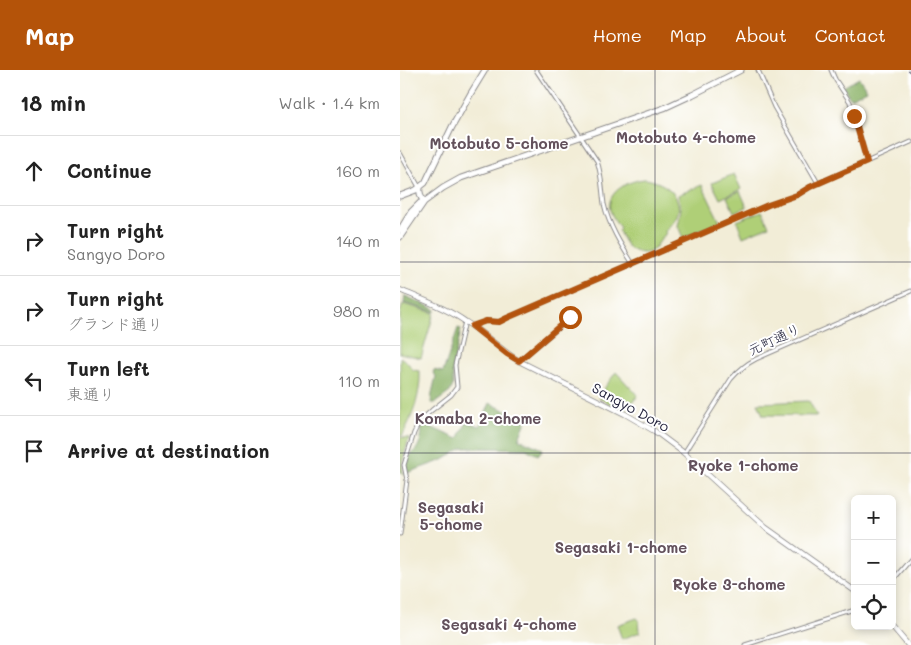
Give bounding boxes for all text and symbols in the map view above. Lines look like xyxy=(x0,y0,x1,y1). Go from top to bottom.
text: Map xyxy=(25,20,74,51)
text: Home xyxy=(593,23,642,47)
text: Map xyxy=(670,23,706,47)
text: About xyxy=(734,23,787,47)
text: Contact xyxy=(815,23,886,47)
text: 18 min xyxy=(20,89,86,116)
text: Walk · 1.4 km xyxy=(279,92,380,113)
route end xyxy=(843,105,866,128)
district label: Motobuto 4-chome xyxy=(616,127,756,147)
district label: Motobuto 5-chome xyxy=(429,133,569,153)
icon: ahead xyxy=(20,157,48,185)
text: Continue xyxy=(67,158,152,183)
text: 160 m xyxy=(335,160,380,181)
text: Turn right xyxy=(67,218,164,243)
icon: right xyxy=(20,227,48,255)
text: 140 m xyxy=(336,230,380,251)
text: Sangyo Doro xyxy=(67,243,165,264)
text: Turn right xyxy=(67,286,164,311)
icon: right xyxy=(20,297,48,325)
text: 980 m xyxy=(333,300,380,321)
route start xyxy=(559,306,582,329)
text: グランド通り xyxy=(67,313,163,334)
street label: 元町通り xyxy=(745,319,803,359)
text: Turn left xyxy=(67,356,150,381)
icon: left xyxy=(20,367,48,395)
text: 110 m xyxy=(338,370,380,391)
street label: Sangyo Doro xyxy=(589,378,673,436)
text: 東通り xyxy=(67,383,115,404)
district label: Komaba 2-chome xyxy=(415,408,541,428)
icon: arrive xyxy=(20,437,48,465)
text: Arrive at destination xyxy=(67,438,270,463)
district label: Ryoke 1-chome xyxy=(688,455,798,475)
map controls xyxy=(851,495,896,630)
button: + xyxy=(851,495,896,540)
district label: Segasaki 5-chome xyxy=(418,497,484,534)
district label: Segasaki 1-chome xyxy=(555,537,687,557)
button: − xyxy=(851,540,896,585)
district label: Ryoke 3-chome xyxy=(672,574,786,594)
button: locate xyxy=(851,585,896,630)
district label: Segasaki 4-chome xyxy=(441,614,577,634)

